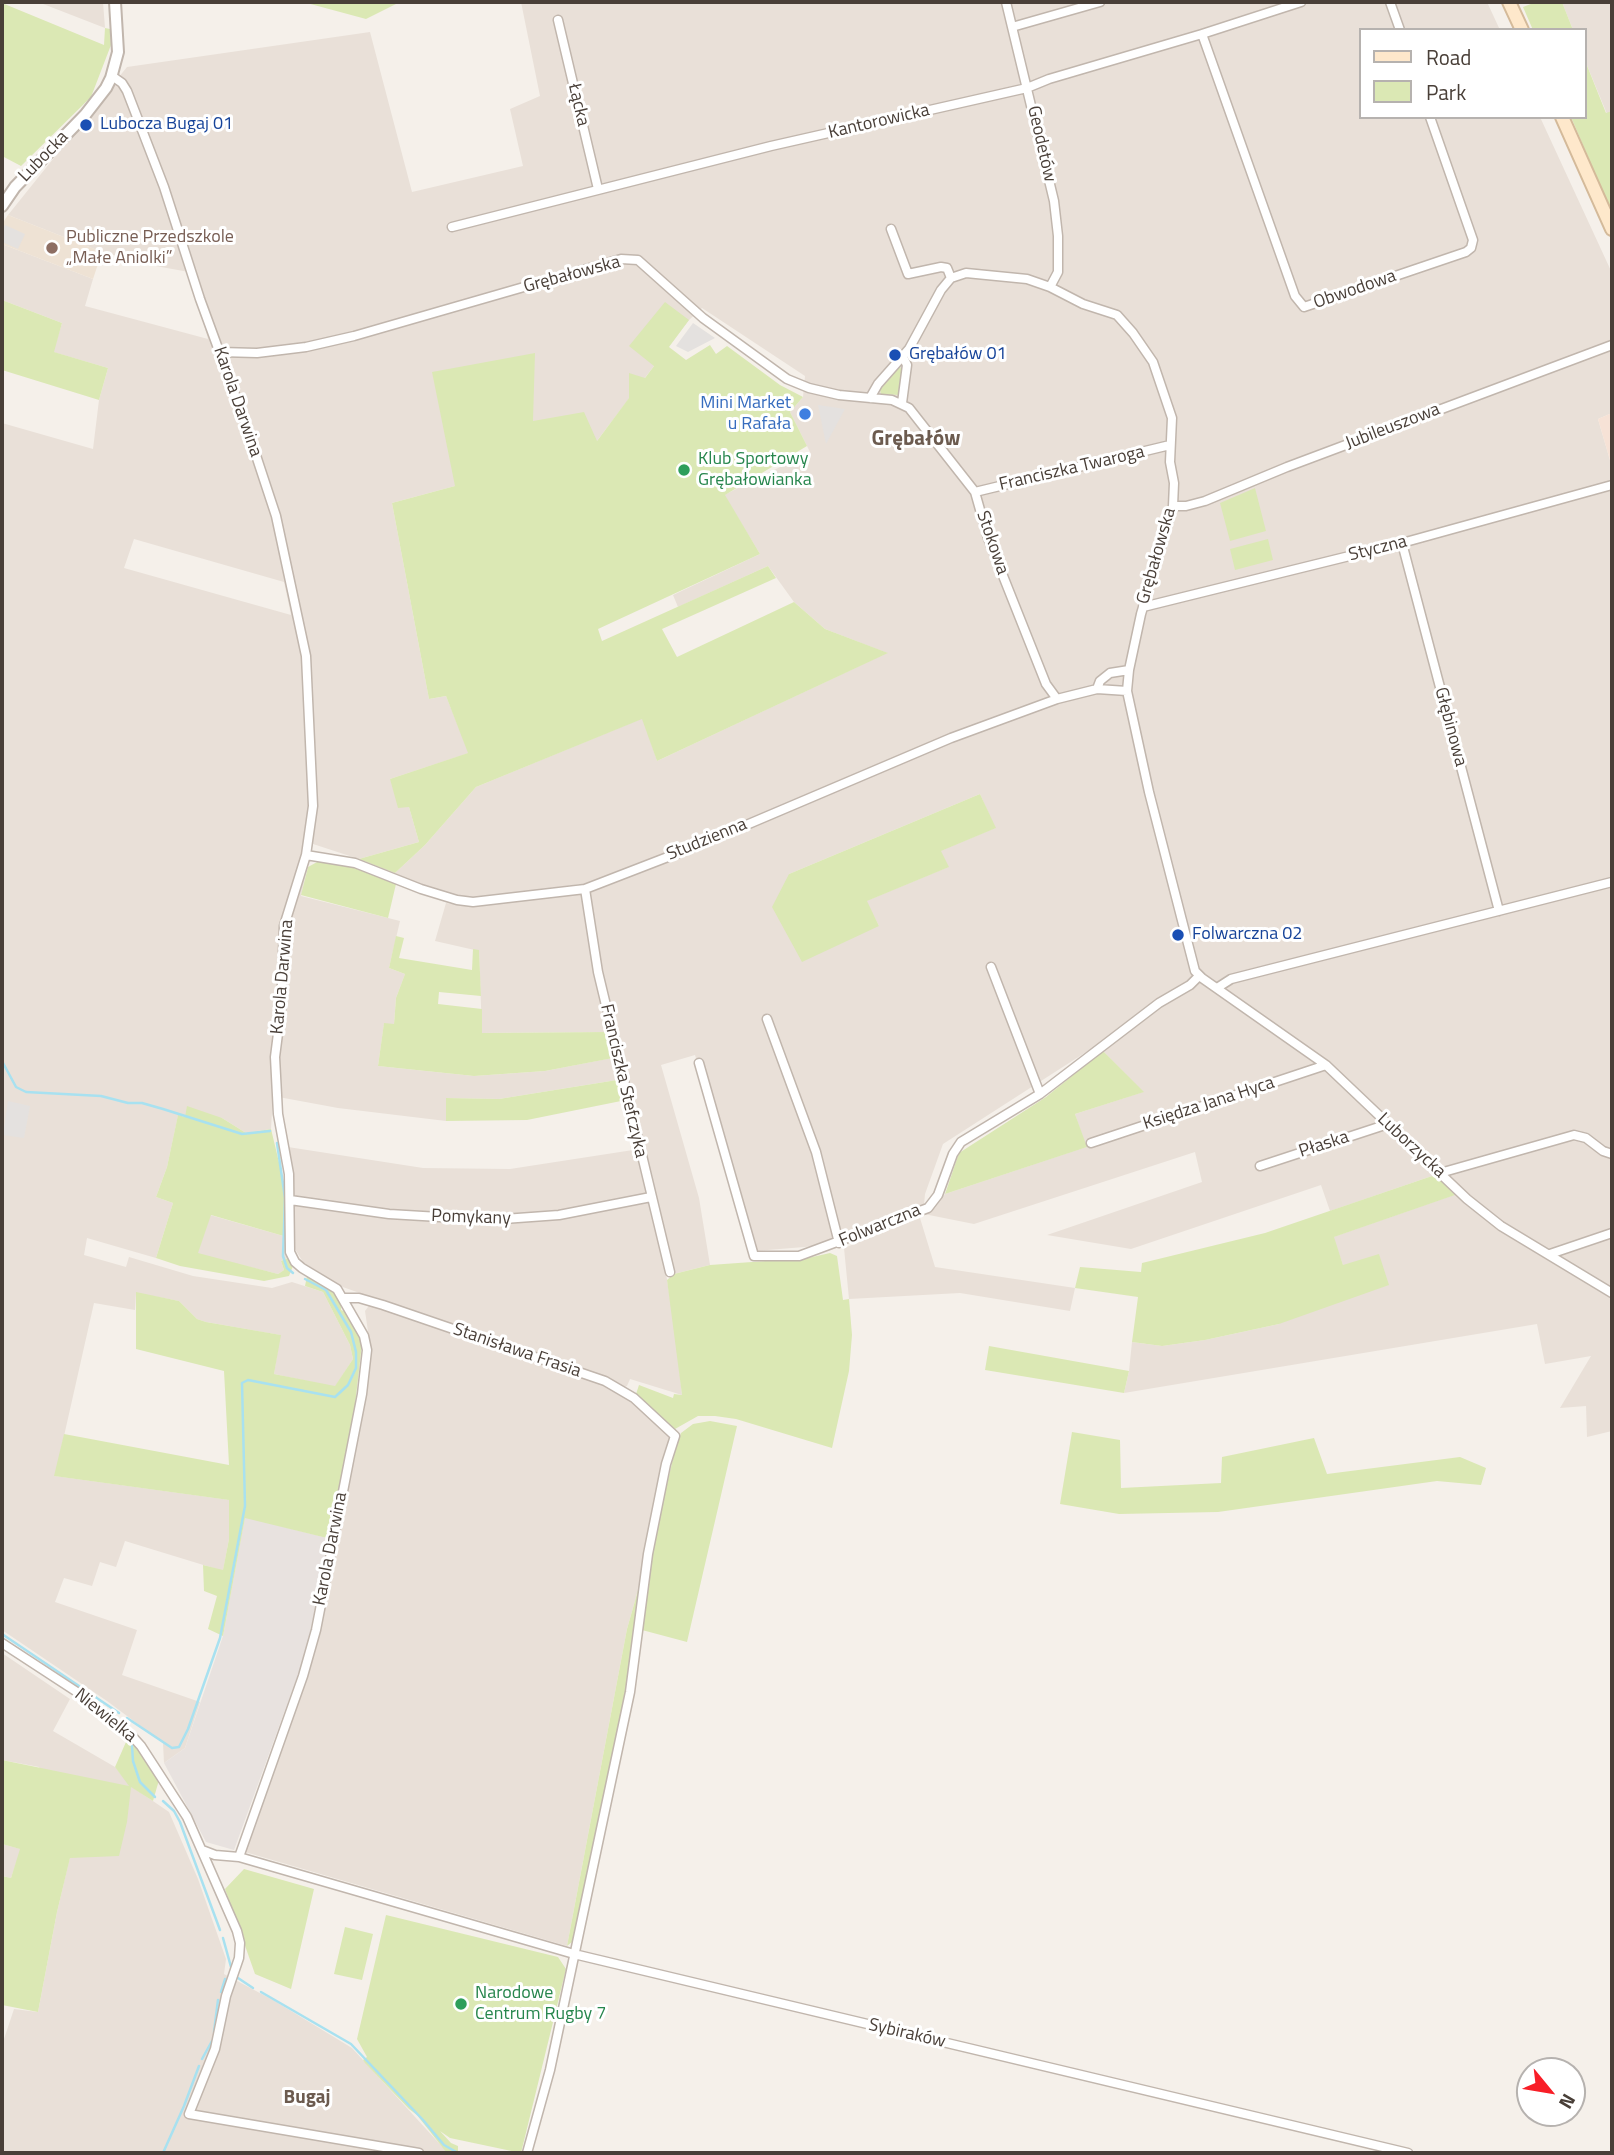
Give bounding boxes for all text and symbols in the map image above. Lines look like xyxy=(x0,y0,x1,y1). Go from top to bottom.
legend xyxy=(1358,28,1586,119)
text: Road xyxy=(1426,41,1471,73)
text: Park xyxy=(1426,76,1466,108)
street label: Łącka xyxy=(563,82,593,128)
street label: Kantorowicka xyxy=(826,100,932,144)
street label: Geodetów xyxy=(1022,104,1060,184)
place label: Lubocza Bugaj 01 xyxy=(100,114,233,136)
marker: Lubocza Bugaj 01 xyxy=(78,117,94,133)
street label: Lubocka xyxy=(15,127,73,187)
place label: Publiczne Przedszkole „Małe Aniolki” xyxy=(66,227,234,270)
marker: Publiczne Przedszkole „Małe Aniolki” xyxy=(44,240,60,256)
street label: Grębałowska xyxy=(521,252,623,298)
street label: Obwodowa xyxy=(1311,266,1399,314)
street label: Karola Darwina xyxy=(208,344,266,460)
place label: Grębałów 01 xyxy=(909,344,1007,366)
marker: Grębałów 01 xyxy=(887,347,903,363)
place label: Mini Market u Rafała xyxy=(700,393,791,436)
street label: Jubileuszowa xyxy=(1343,399,1443,455)
marker: Mini Market u Rafała xyxy=(797,406,813,422)
district label: Grębałów xyxy=(872,427,960,453)
street label: Franciszka Twaroga xyxy=(997,442,1147,496)
place label: Klub Sportowy Grębałowianka xyxy=(698,449,812,491)
marker: Klub Sportowy Grębałowianka xyxy=(676,462,692,478)
street label: Grębałowska xyxy=(1133,505,1181,607)
street label: Stokowa xyxy=(971,508,1013,578)
street label: Styczna xyxy=(1347,531,1409,567)
street label: Głębinowa xyxy=(1429,685,1471,769)
street label: Studzienna xyxy=(664,814,750,866)
street label: Karola Darwina xyxy=(267,919,299,1035)
place label: Folwarczna 02 xyxy=(1192,924,1302,946)
marker: Folwarczna 02 xyxy=(1170,927,1186,943)
street label: Franciszka Stefczyka xyxy=(595,1002,651,1160)
street label: Księdza Jana Hyca xyxy=(1141,1073,1277,1135)
street label: Luborzycka xyxy=(1372,1109,1450,1183)
street label: Płaska xyxy=(1296,1127,1352,1163)
street label: Folwarczna xyxy=(836,1200,924,1252)
street label: Pomykany xyxy=(431,1206,511,1230)
street label: Stanisława Frasia xyxy=(450,1319,584,1383)
street label: Karola Darwina xyxy=(309,1490,353,1608)
street label: Niewielka xyxy=(70,1684,140,1748)
place label: Narodowe Centrum Rugby 7 xyxy=(475,1983,606,2025)
marker: Narodowe Centrum Rugby 7 xyxy=(453,1996,469,2012)
street label: Sybiraków xyxy=(866,2015,948,2053)
north arrow xyxy=(1516,2057,1586,2127)
district label: Bugaj xyxy=(284,2087,330,2109)
text: N xyxy=(1552,2089,1584,2115)

